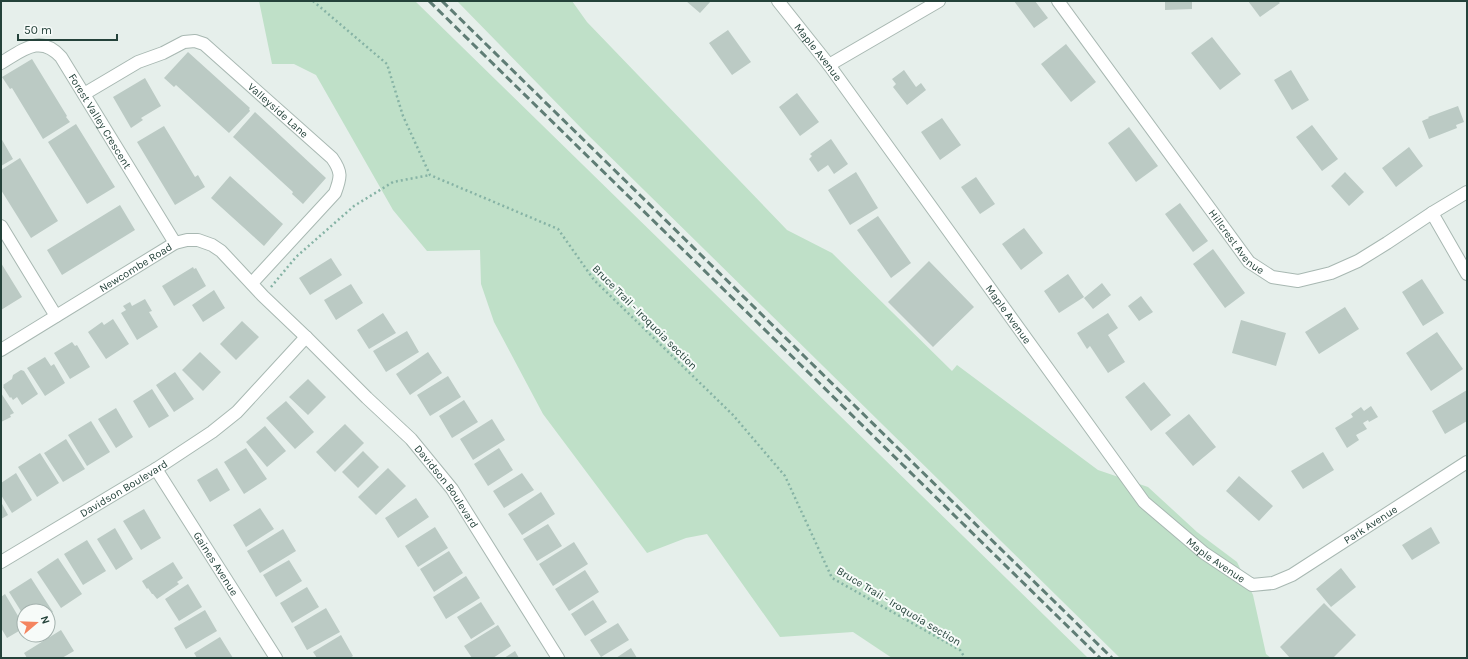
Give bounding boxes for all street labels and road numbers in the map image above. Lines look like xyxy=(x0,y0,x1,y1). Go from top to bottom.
street label: Maple Avenue xyxy=(791,21,845,84)
street label: Forest Valley Crescent xyxy=(66,71,134,171)
street label: Valleyside Lane xyxy=(245,80,311,141)
street label: Hillcrest Avenue xyxy=(1206,207,1267,277)
street label: Newcombe Road xyxy=(97,240,175,295)
street label: Bruce Trail - Iroquoia section xyxy=(590,262,700,372)
street label: Maple Avenue xyxy=(983,283,1034,347)
street label: Davidson Boulevard xyxy=(411,442,481,531)
street label: Davidson Boulevard xyxy=(78,457,170,520)
street label: Park Avenue xyxy=(1341,503,1400,547)
street label: Gaines Avenue xyxy=(190,529,241,599)
street label: Maple Avenue xyxy=(1183,535,1248,586)
street label: Bruce Trail - Iroquoia section xyxy=(834,564,963,649)

